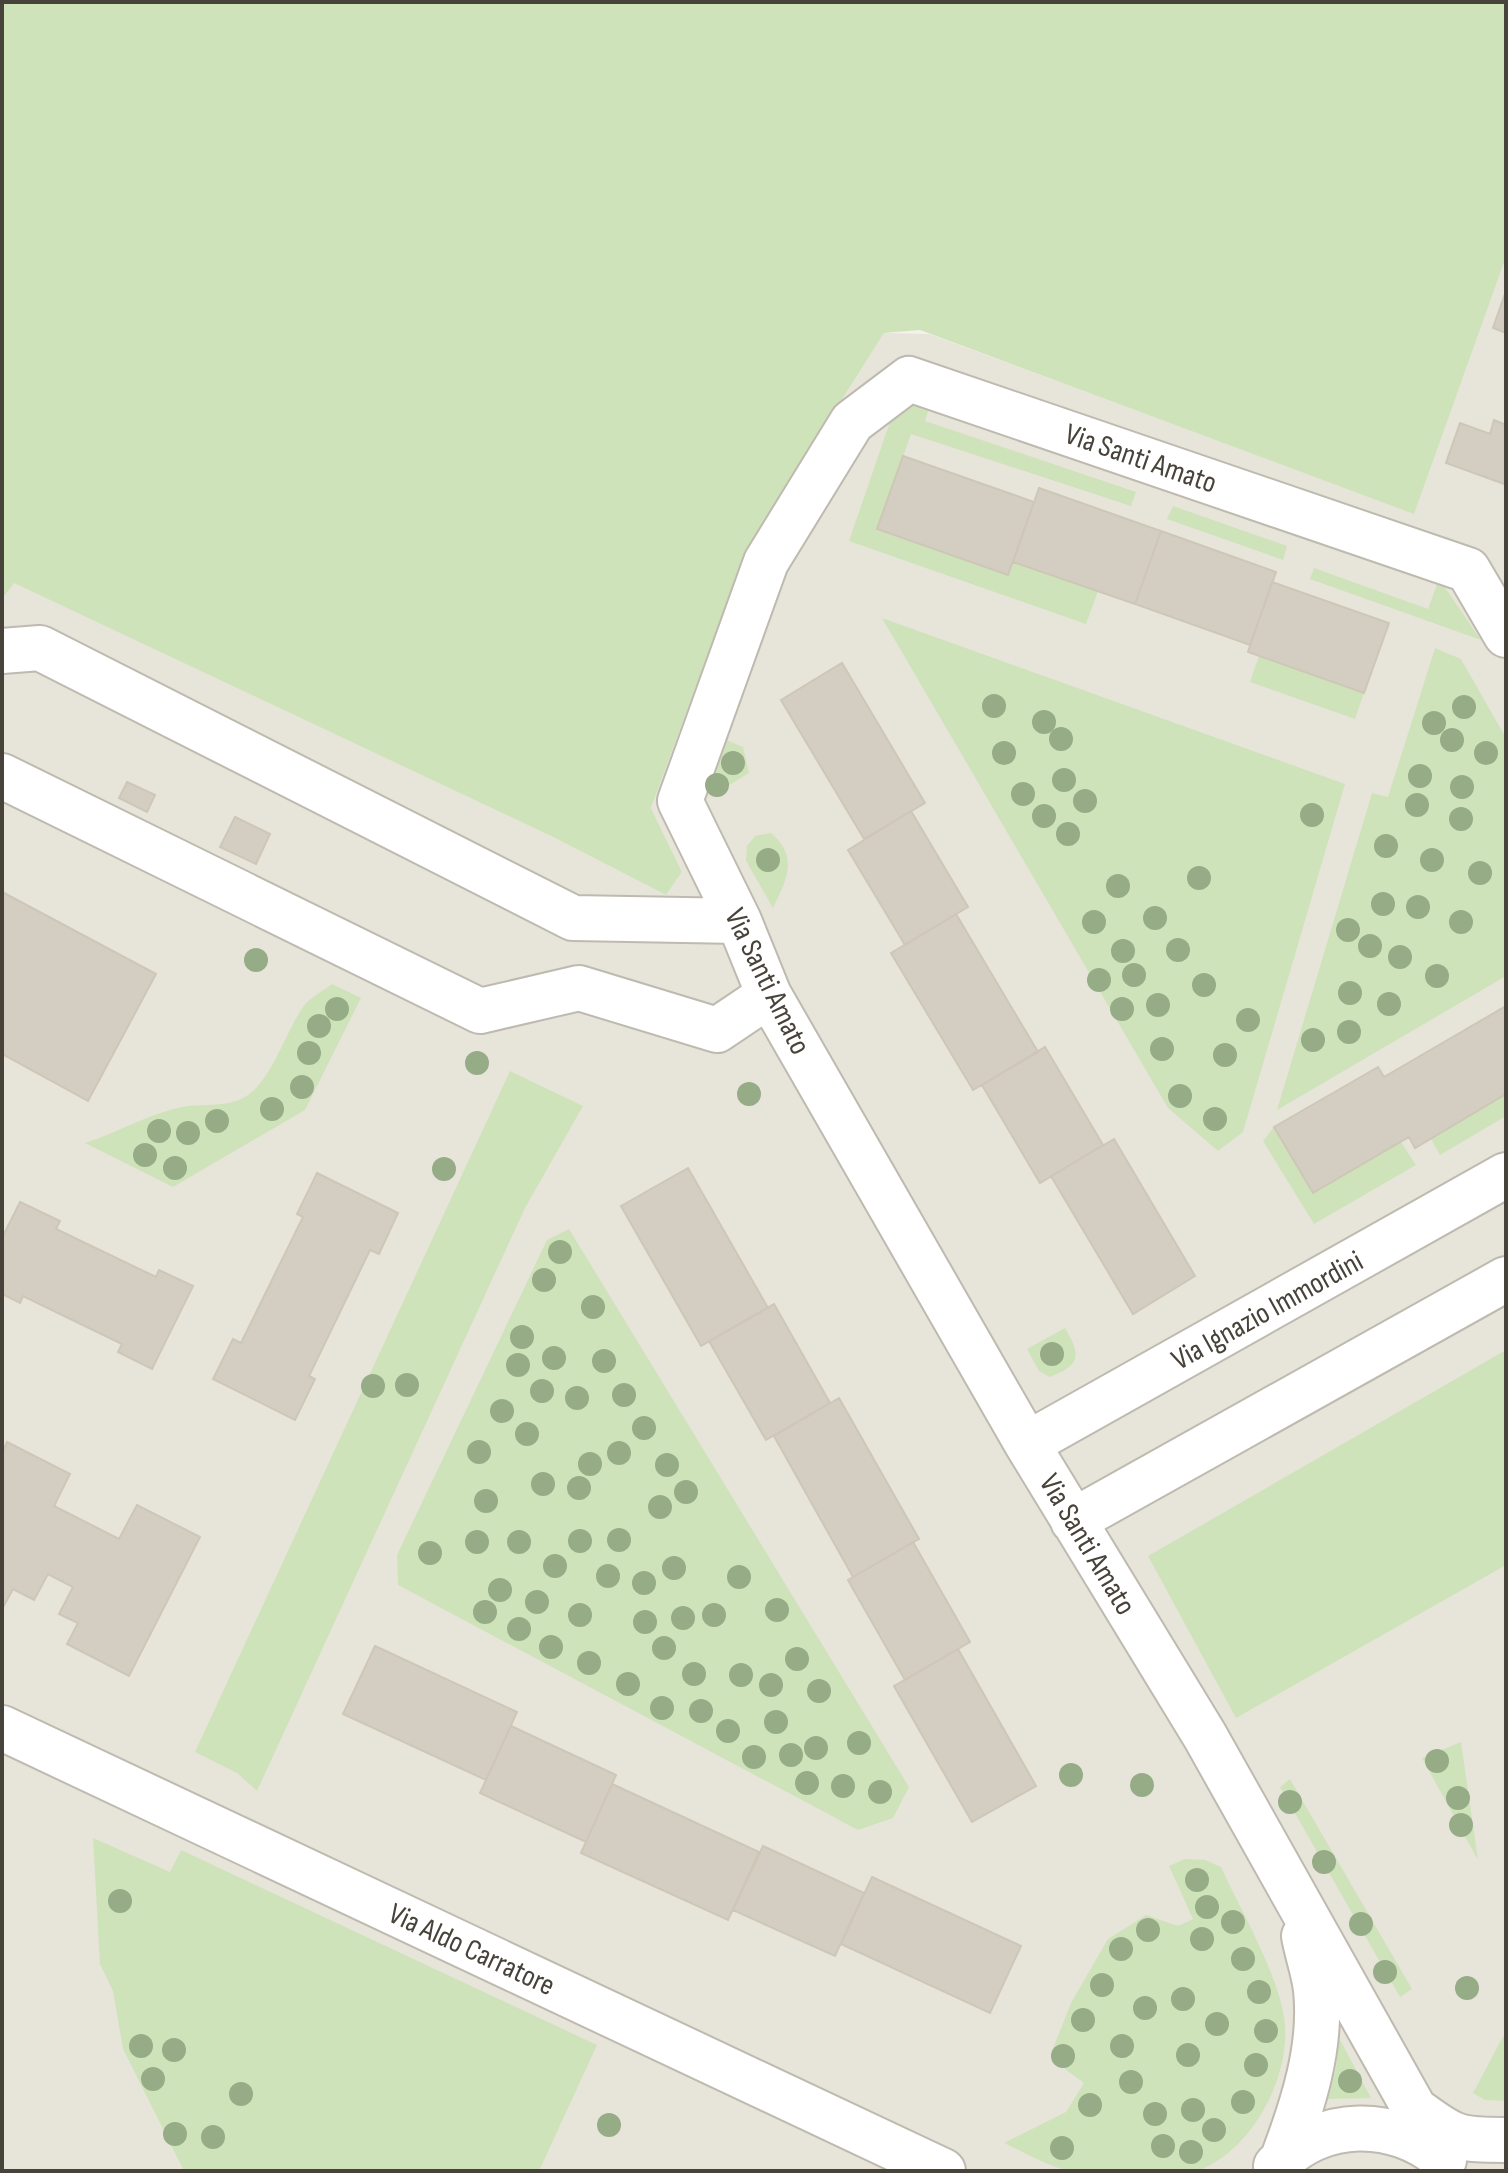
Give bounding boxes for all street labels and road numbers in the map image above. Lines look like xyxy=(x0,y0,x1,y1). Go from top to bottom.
street label: Via Santi Amato xyxy=(1060,416,1221,502)
street label: Via Santi Amato xyxy=(716,903,818,1060)
street label: Via Ignazio Immordini xyxy=(1166,1243,1369,1378)
street label: Via Santi Amato xyxy=(1031,1468,1143,1621)
street label: Via Aldo Carratore xyxy=(383,1896,560,2004)

